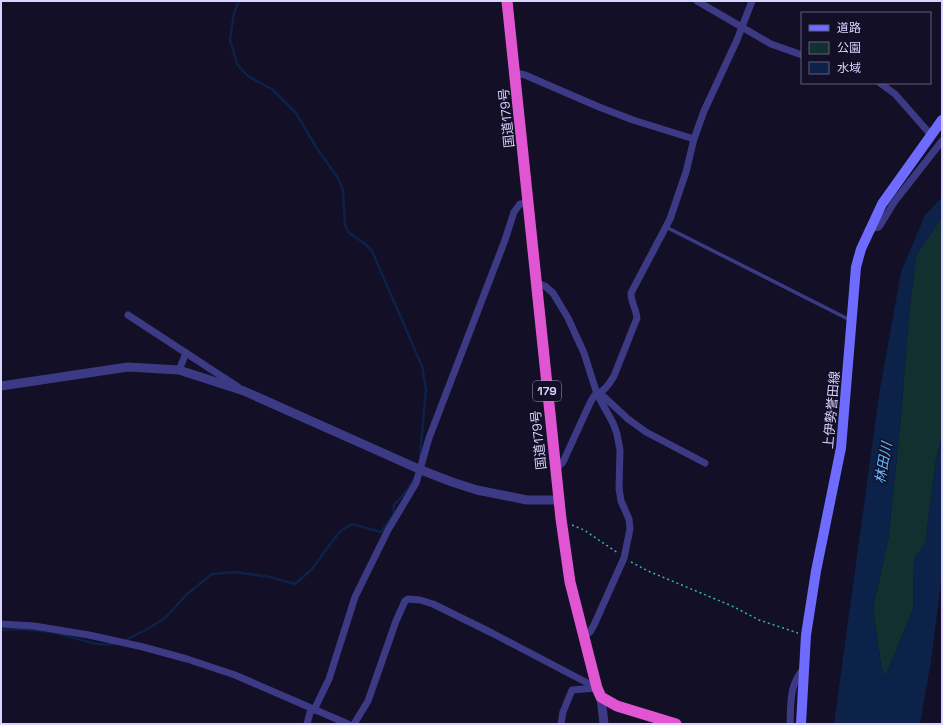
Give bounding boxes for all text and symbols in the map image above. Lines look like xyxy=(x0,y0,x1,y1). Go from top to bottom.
legend xyxy=(801,12,931,84)
text: 道路 xyxy=(837,20,861,36)
text: 公園 xyxy=(837,40,861,56)
text: 水域 xyxy=(837,60,861,76)
street label: 国道179号 xyxy=(495,87,518,149)
street label: 上伊勢誉田線 xyxy=(820,370,843,450)
road number: 179 xyxy=(533,381,561,401)
street label: 国道179号 xyxy=(527,409,550,471)
water label: 林田川 xyxy=(870,439,896,485)

